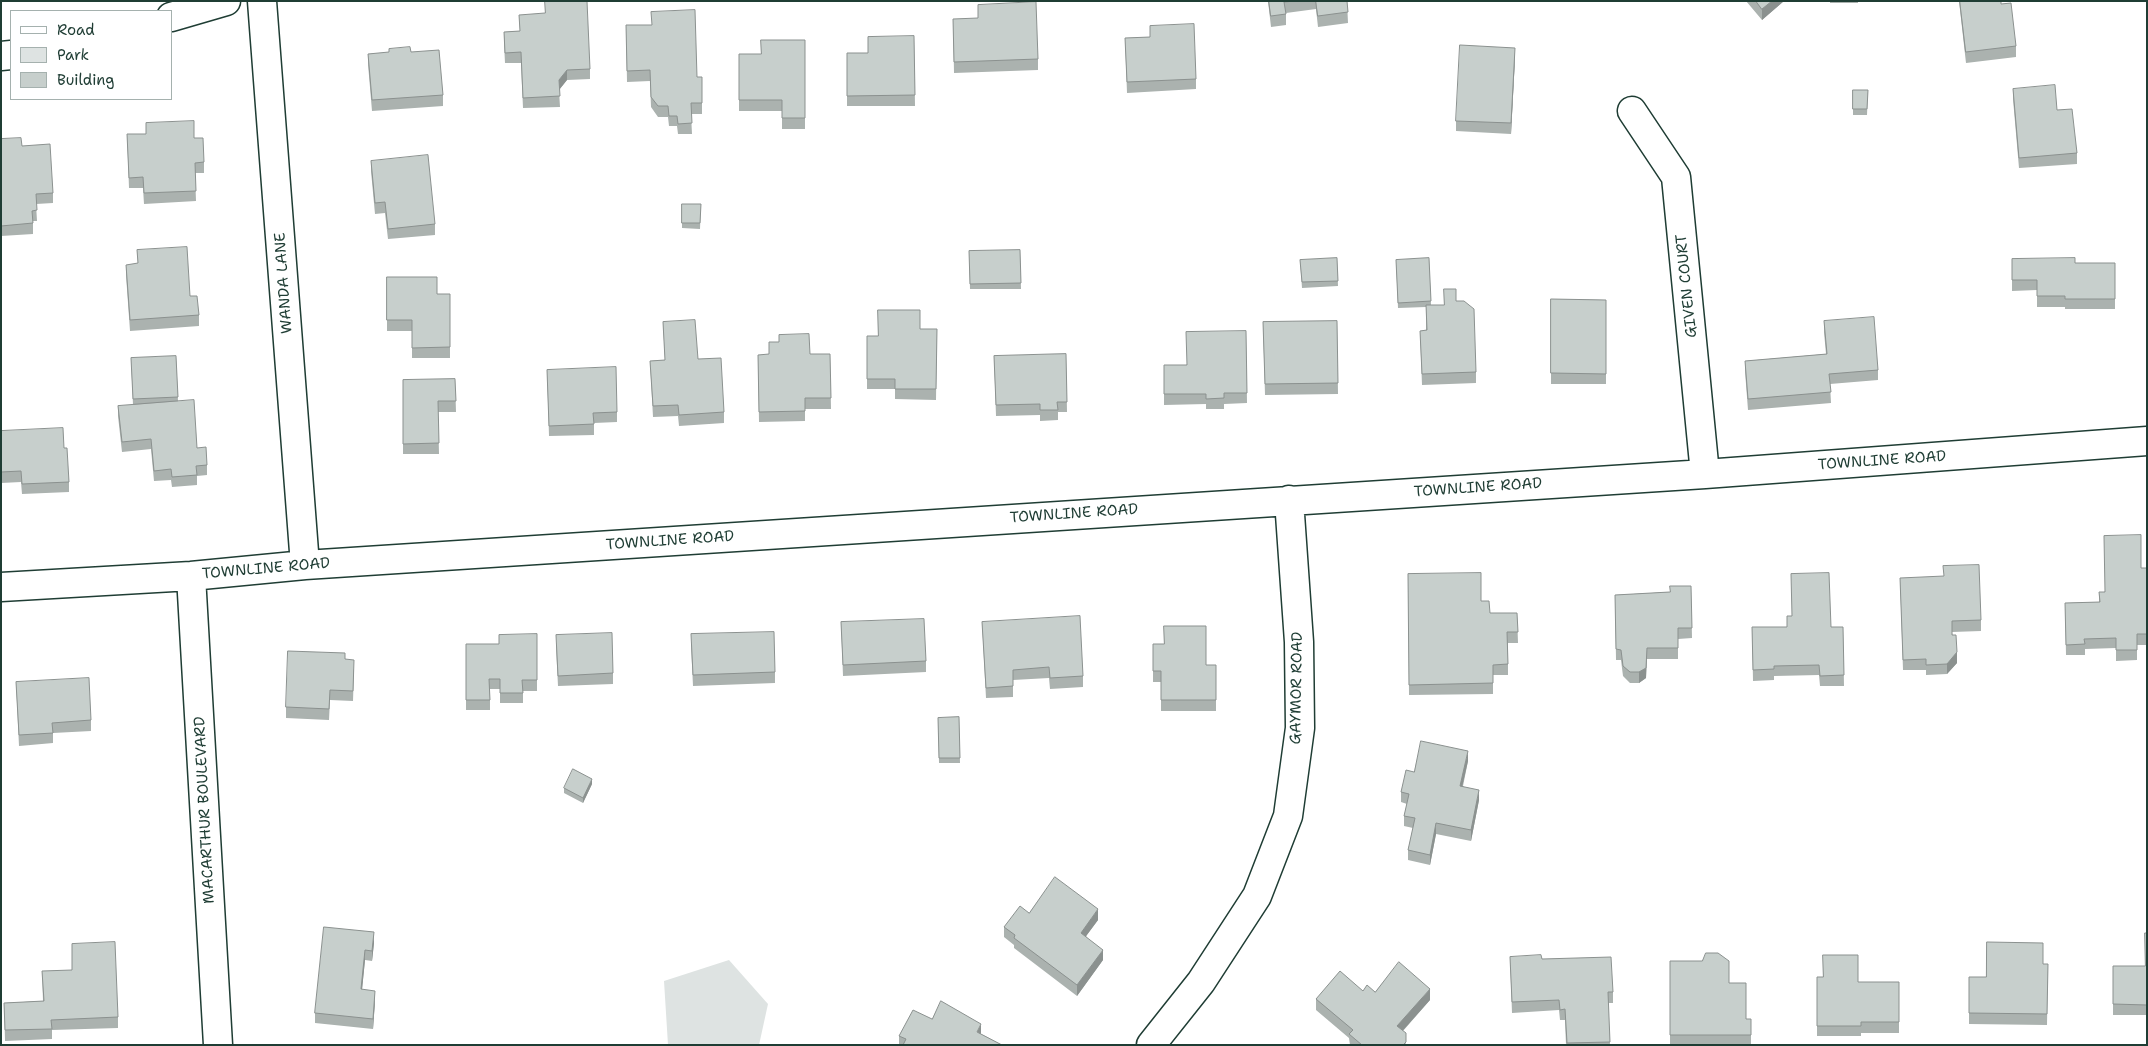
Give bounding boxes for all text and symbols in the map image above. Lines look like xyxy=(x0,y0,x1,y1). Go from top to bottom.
legend xyxy=(10,10,172,100)
text: Road xyxy=(57,20,95,40)
text: Park xyxy=(57,45,89,65)
text: Building xyxy=(57,70,114,90)
street label: WANDA LANE xyxy=(271,232,297,334)
street label: GIVEN COURT xyxy=(1673,233,1701,339)
street label: TOWNLINE ROAD xyxy=(1817,448,1947,474)
street label: TOWNLINE ROAD xyxy=(1413,475,1543,501)
street label: TOWNLINE ROAD xyxy=(1009,501,1139,527)
street label: TOWNLINE ROAD xyxy=(605,528,735,554)
street label: TOWNLINE ROAD xyxy=(201,554,331,584)
street label: GAYMOR ROAD xyxy=(1287,632,1307,744)
street label: MACARTHUR BOULEVARD xyxy=(191,716,219,904)

